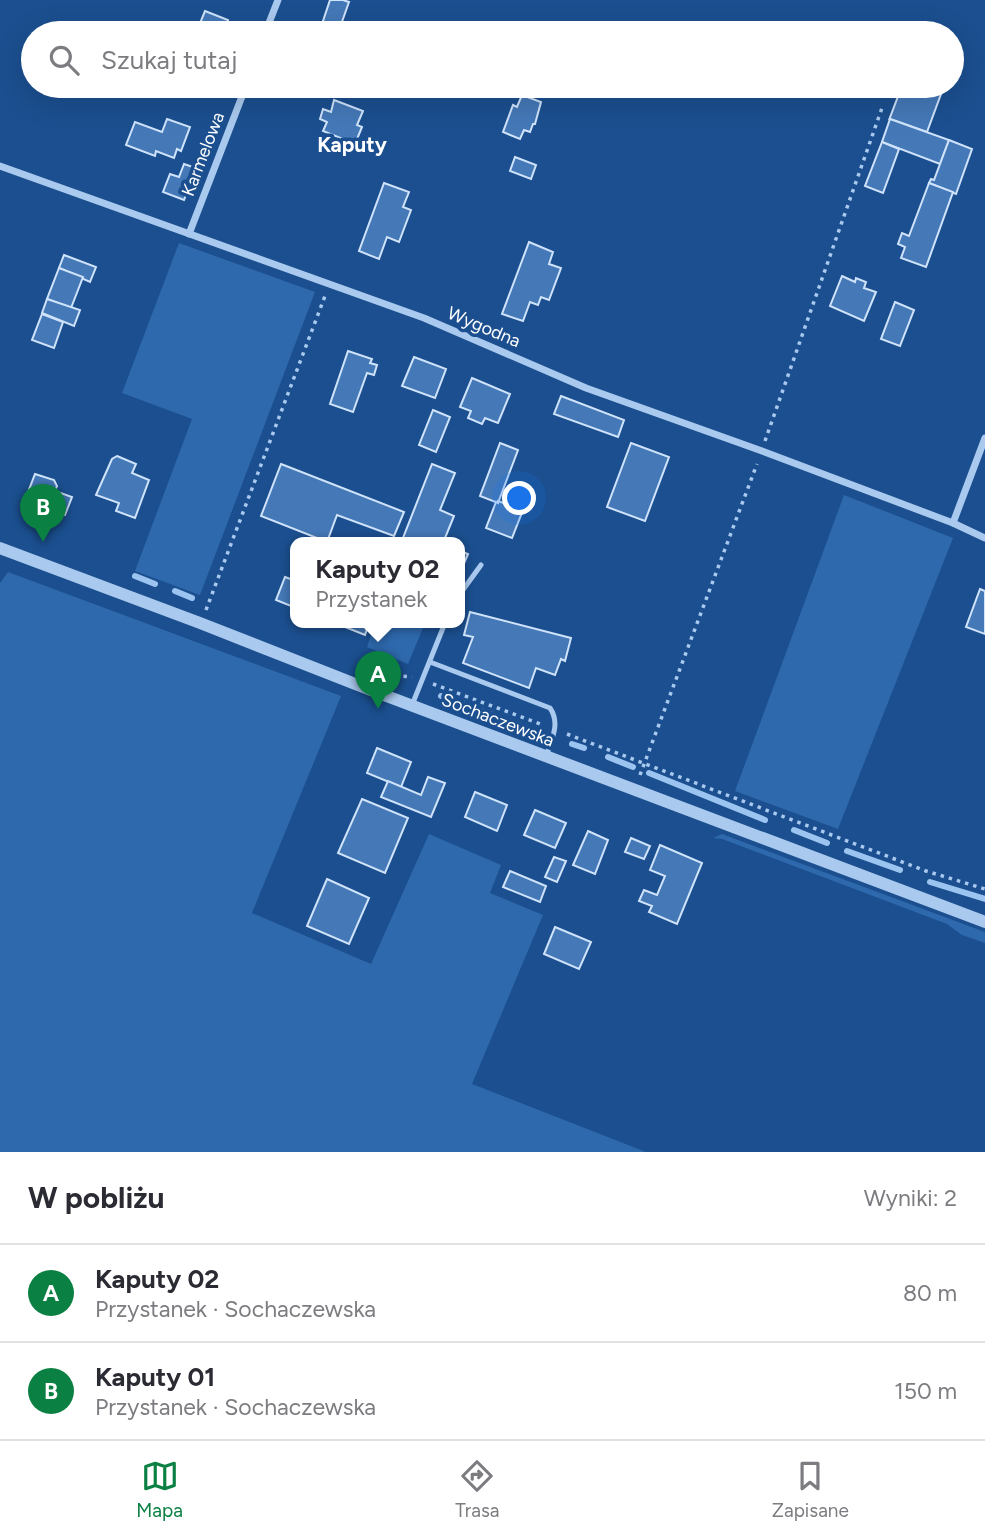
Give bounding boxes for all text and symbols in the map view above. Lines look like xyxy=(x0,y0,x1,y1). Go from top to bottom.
search box xyxy=(21,21,964,98)
icon: search xyxy=(45,41,83,79)
text: Szukaj tutaj xyxy=(101,44,238,76)
street label: Karmelowa xyxy=(177,109,229,199)
district label: Kaputy xyxy=(317,132,388,157)
street label: Wygodna xyxy=(444,302,524,352)
your location xyxy=(502,481,536,515)
pin: B xyxy=(20,484,66,542)
popup xyxy=(290,537,465,628)
text: Kaputy 02 xyxy=(315,553,440,585)
text: Przystanek xyxy=(315,585,427,613)
pin: A xyxy=(355,651,401,709)
street label: Sochaczewska xyxy=(439,688,557,752)
text: W pobliżu xyxy=(28,1179,165,1216)
text: Wyniki: 2 xyxy=(864,1184,957,1212)
text: Kaputy 02 xyxy=(95,1263,219,1295)
text: A xyxy=(43,1279,59,1307)
text: 80 m xyxy=(903,1279,957,1307)
text: Przystanek · Sochaczewska xyxy=(95,1295,376,1323)
text: Kaputy 01 xyxy=(95,1361,215,1393)
text: B xyxy=(44,1377,58,1405)
text: 150 m xyxy=(894,1377,957,1405)
text: Przystanek · Sochaczewska xyxy=(95,1393,376,1421)
tab: Mapa xyxy=(136,1457,183,1522)
tab: Trasa xyxy=(455,1457,499,1522)
tab: Zapisane xyxy=(772,1457,849,1522)

